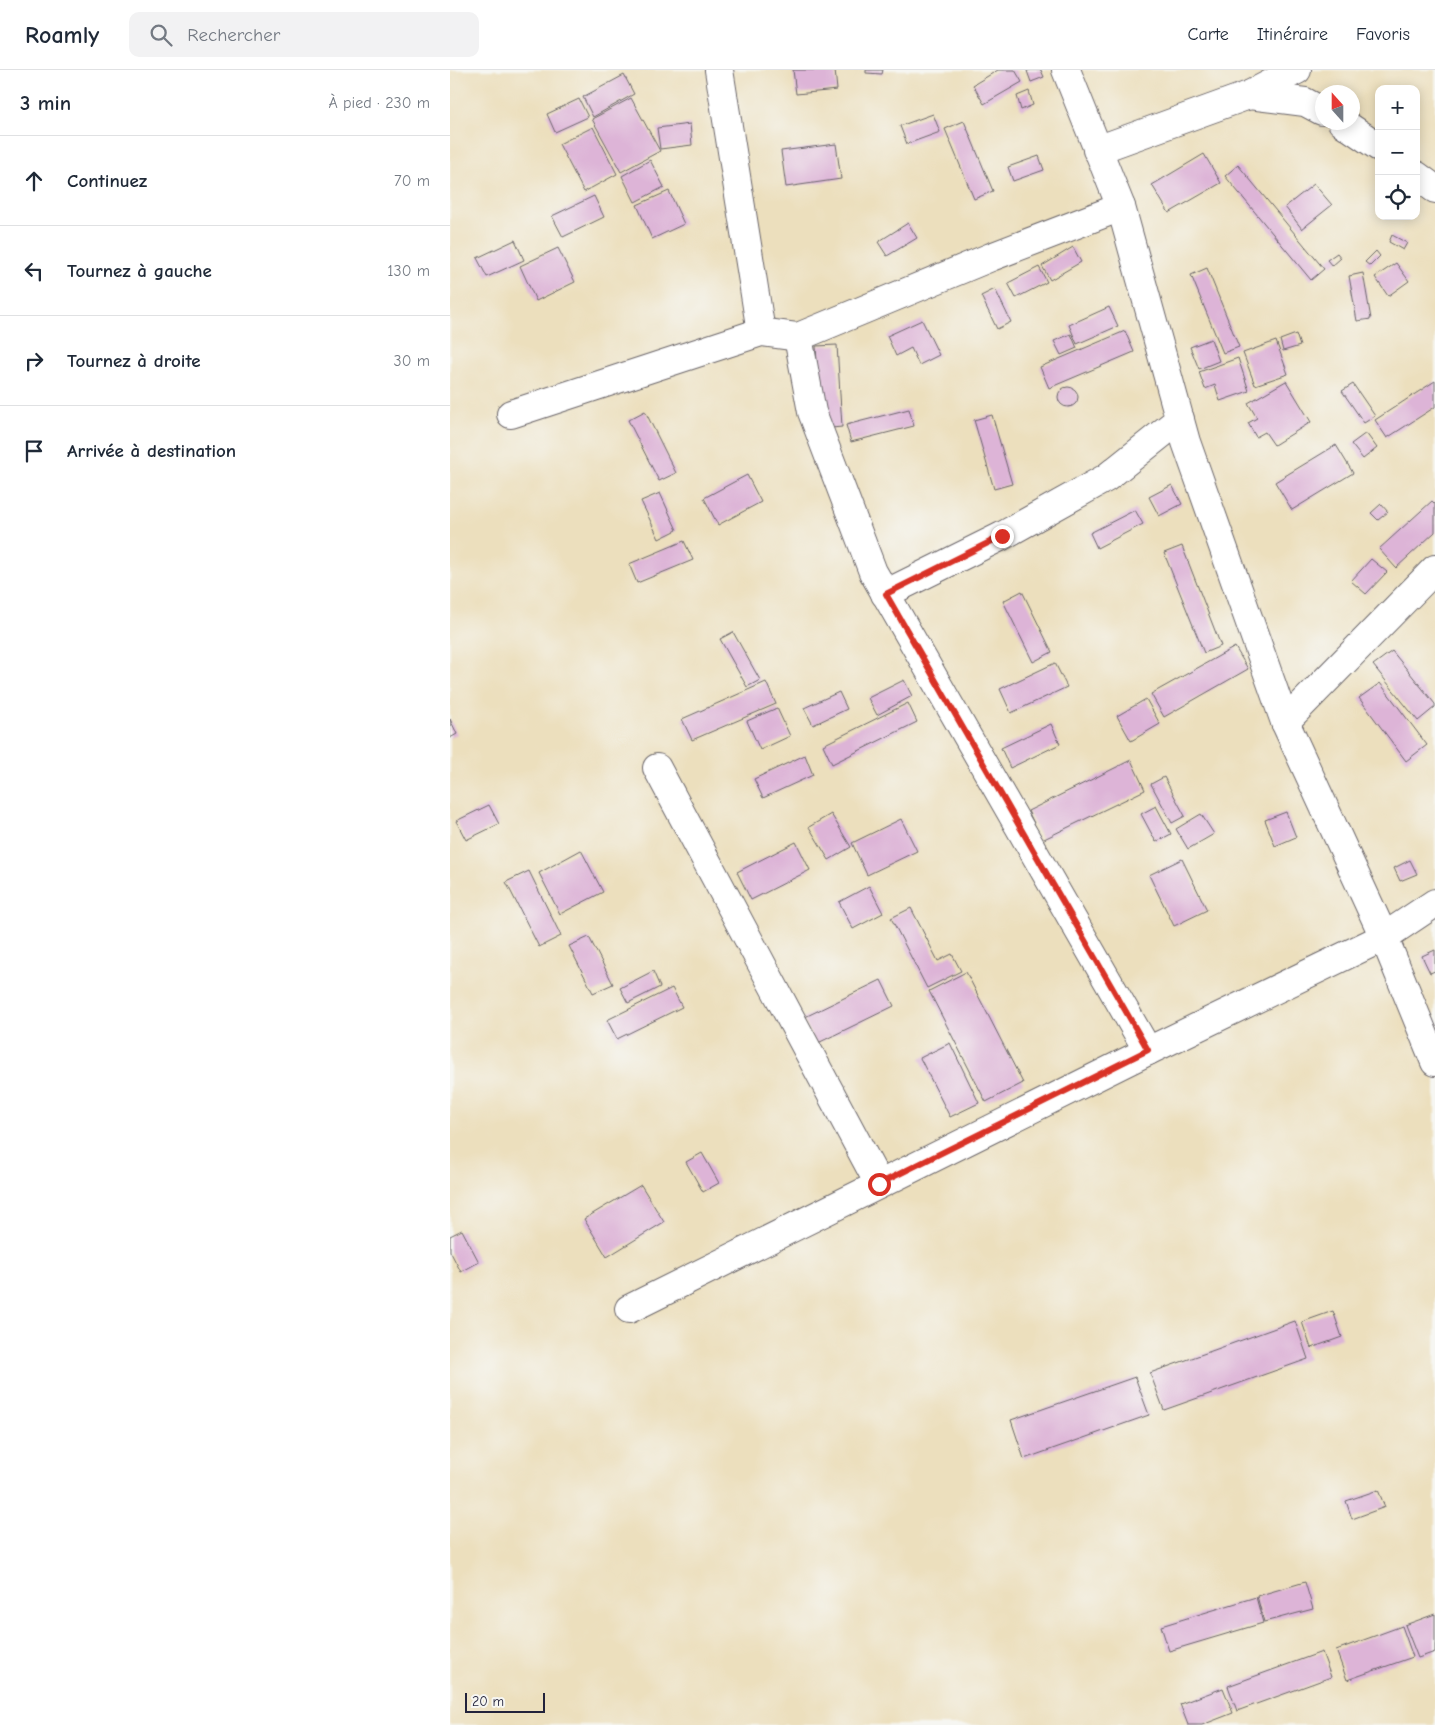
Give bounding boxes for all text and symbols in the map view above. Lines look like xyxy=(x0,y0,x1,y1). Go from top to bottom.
search box xyxy=(129,12,479,57)
text: Roamly xyxy=(25,21,99,49)
icon: search xyxy=(147,21,175,49)
text: Rechercher xyxy=(187,24,280,46)
text: Carte xyxy=(1188,24,1229,45)
text: Itinéraire xyxy=(1257,24,1328,45)
text: Favoris xyxy=(1356,24,1410,45)
north arrow xyxy=(1315,85,1360,130)
map controls xyxy=(1375,85,1420,220)
button: + xyxy=(1375,85,1420,130)
text: 3 min xyxy=(20,91,71,115)
text: À pied · 230 m xyxy=(328,94,430,112)
button: − xyxy=(1375,130,1420,175)
icon: ahead xyxy=(20,167,48,195)
text: Continuez xyxy=(67,170,147,192)
text: 70 m xyxy=(394,172,430,190)
button: locate xyxy=(1375,175,1420,220)
icon: left xyxy=(20,257,48,285)
text: Tournez à gauche xyxy=(67,260,212,282)
text: 130 m xyxy=(387,262,430,280)
icon: right xyxy=(20,347,48,375)
text: Tournez à droite xyxy=(67,350,201,372)
text: 30 m xyxy=(394,352,430,370)
icon: arrive xyxy=(20,437,48,465)
text: Arrivée à destination xyxy=(67,440,236,462)
route end xyxy=(991,525,1014,548)
route start xyxy=(868,1173,891,1196)
scale bar xyxy=(465,1690,545,1713)
text: 20 m xyxy=(472,1693,504,1710)

